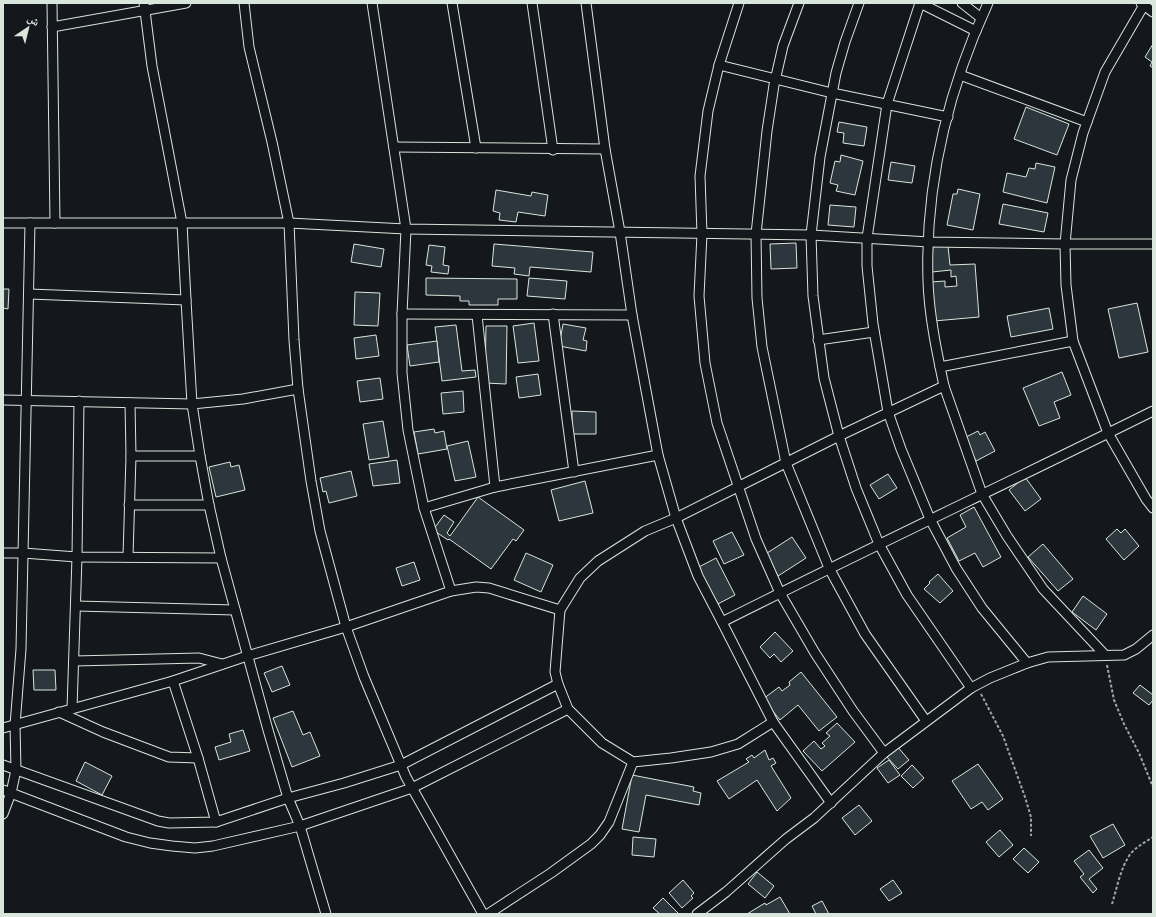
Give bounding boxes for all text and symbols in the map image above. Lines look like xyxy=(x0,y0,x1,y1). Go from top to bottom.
north arrow xyxy=(8,8,48,48)
text: ش xyxy=(24,12,42,30)

